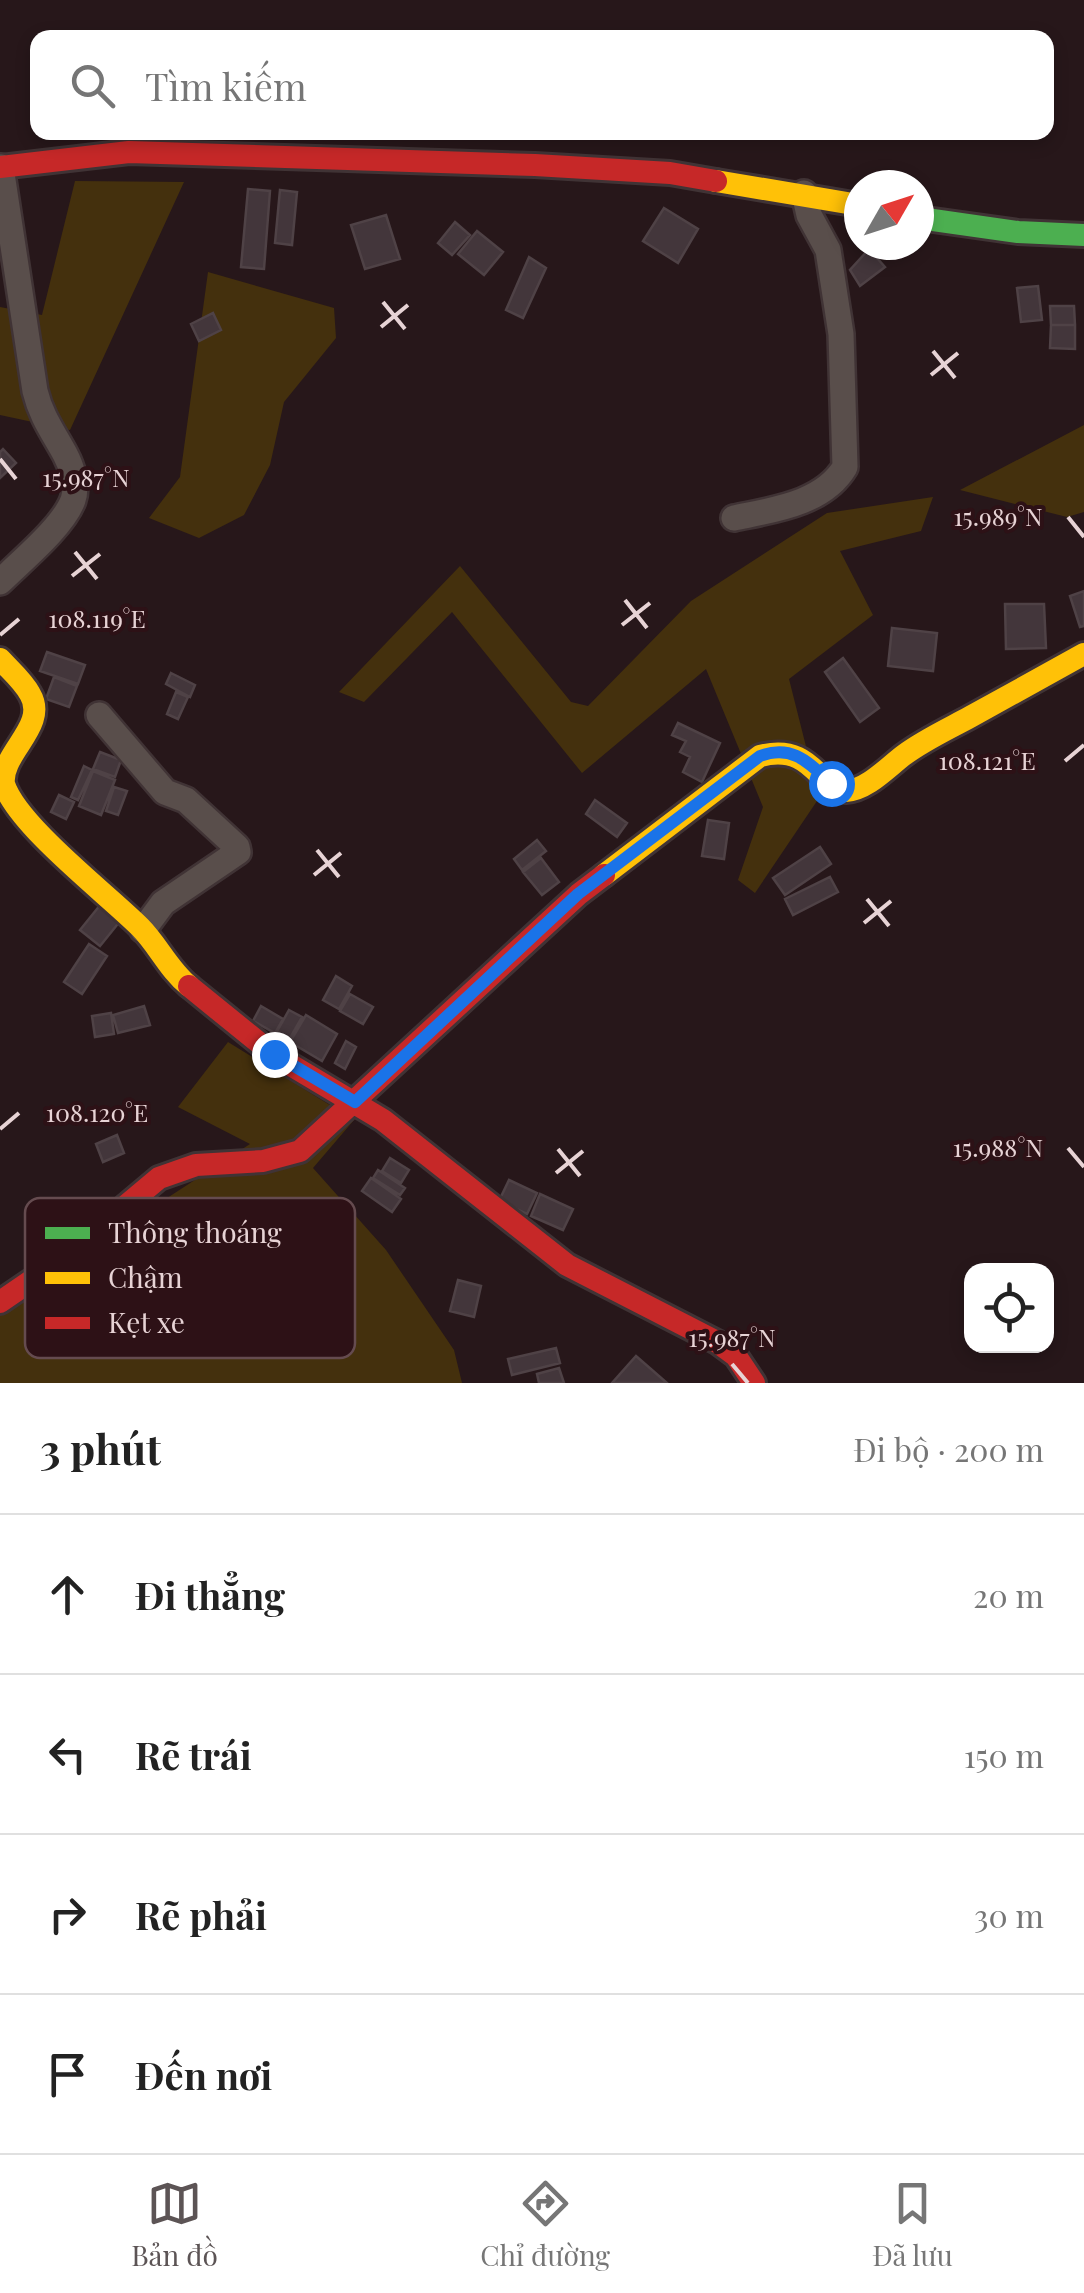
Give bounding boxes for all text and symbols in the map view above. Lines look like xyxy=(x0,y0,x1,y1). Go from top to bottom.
search box xyxy=(30,30,1054,140)
icon: search xyxy=(65,58,120,113)
text: Tìm kiếm xyxy=(145,60,307,111)
north arrow xyxy=(844,170,934,260)
text: 15.987°N xyxy=(42,460,130,493)
text: 15.989°N xyxy=(953,499,1043,532)
text: 108.119°E xyxy=(48,601,146,634)
text: 108.121°E xyxy=(938,743,1036,776)
route start xyxy=(809,761,855,807)
route end xyxy=(252,1032,298,1078)
text: 108.120°E xyxy=(46,1095,148,1128)
text: 15.988°N xyxy=(953,1130,1043,1163)
legend xyxy=(25,1198,355,1358)
text: Thông thoáng xyxy=(108,1213,282,1250)
text: Chậm xyxy=(108,1258,183,1295)
map controls xyxy=(964,1263,1054,1353)
button: locate xyxy=(964,1263,1054,1353)
text: Kẹt xe xyxy=(108,1303,185,1340)
text: 15.987°N xyxy=(688,1320,776,1353)
text: 3 phút xyxy=(40,1420,161,1476)
text: Đi bộ · 200 m xyxy=(853,1427,1044,1470)
icon: ahead xyxy=(40,1567,95,1622)
text: Đi thẳng xyxy=(135,1569,285,1620)
text: 20 m xyxy=(973,1573,1044,1616)
icon: left xyxy=(40,1727,95,1782)
text: Rẽ trái xyxy=(135,1729,252,1780)
text: 150 m xyxy=(964,1733,1044,1776)
icon: right xyxy=(40,1887,95,1942)
text: Rẽ phải xyxy=(135,1889,267,1940)
text: 30 m xyxy=(974,1893,1044,1936)
icon: arrive xyxy=(40,2047,95,2102)
text: Đến nơi xyxy=(135,2049,272,2100)
tab: Bản đồ xyxy=(131,2176,218,2273)
tab: Chỉ đường xyxy=(480,2176,610,2273)
tab: Đã lưu xyxy=(872,2176,953,2273)

